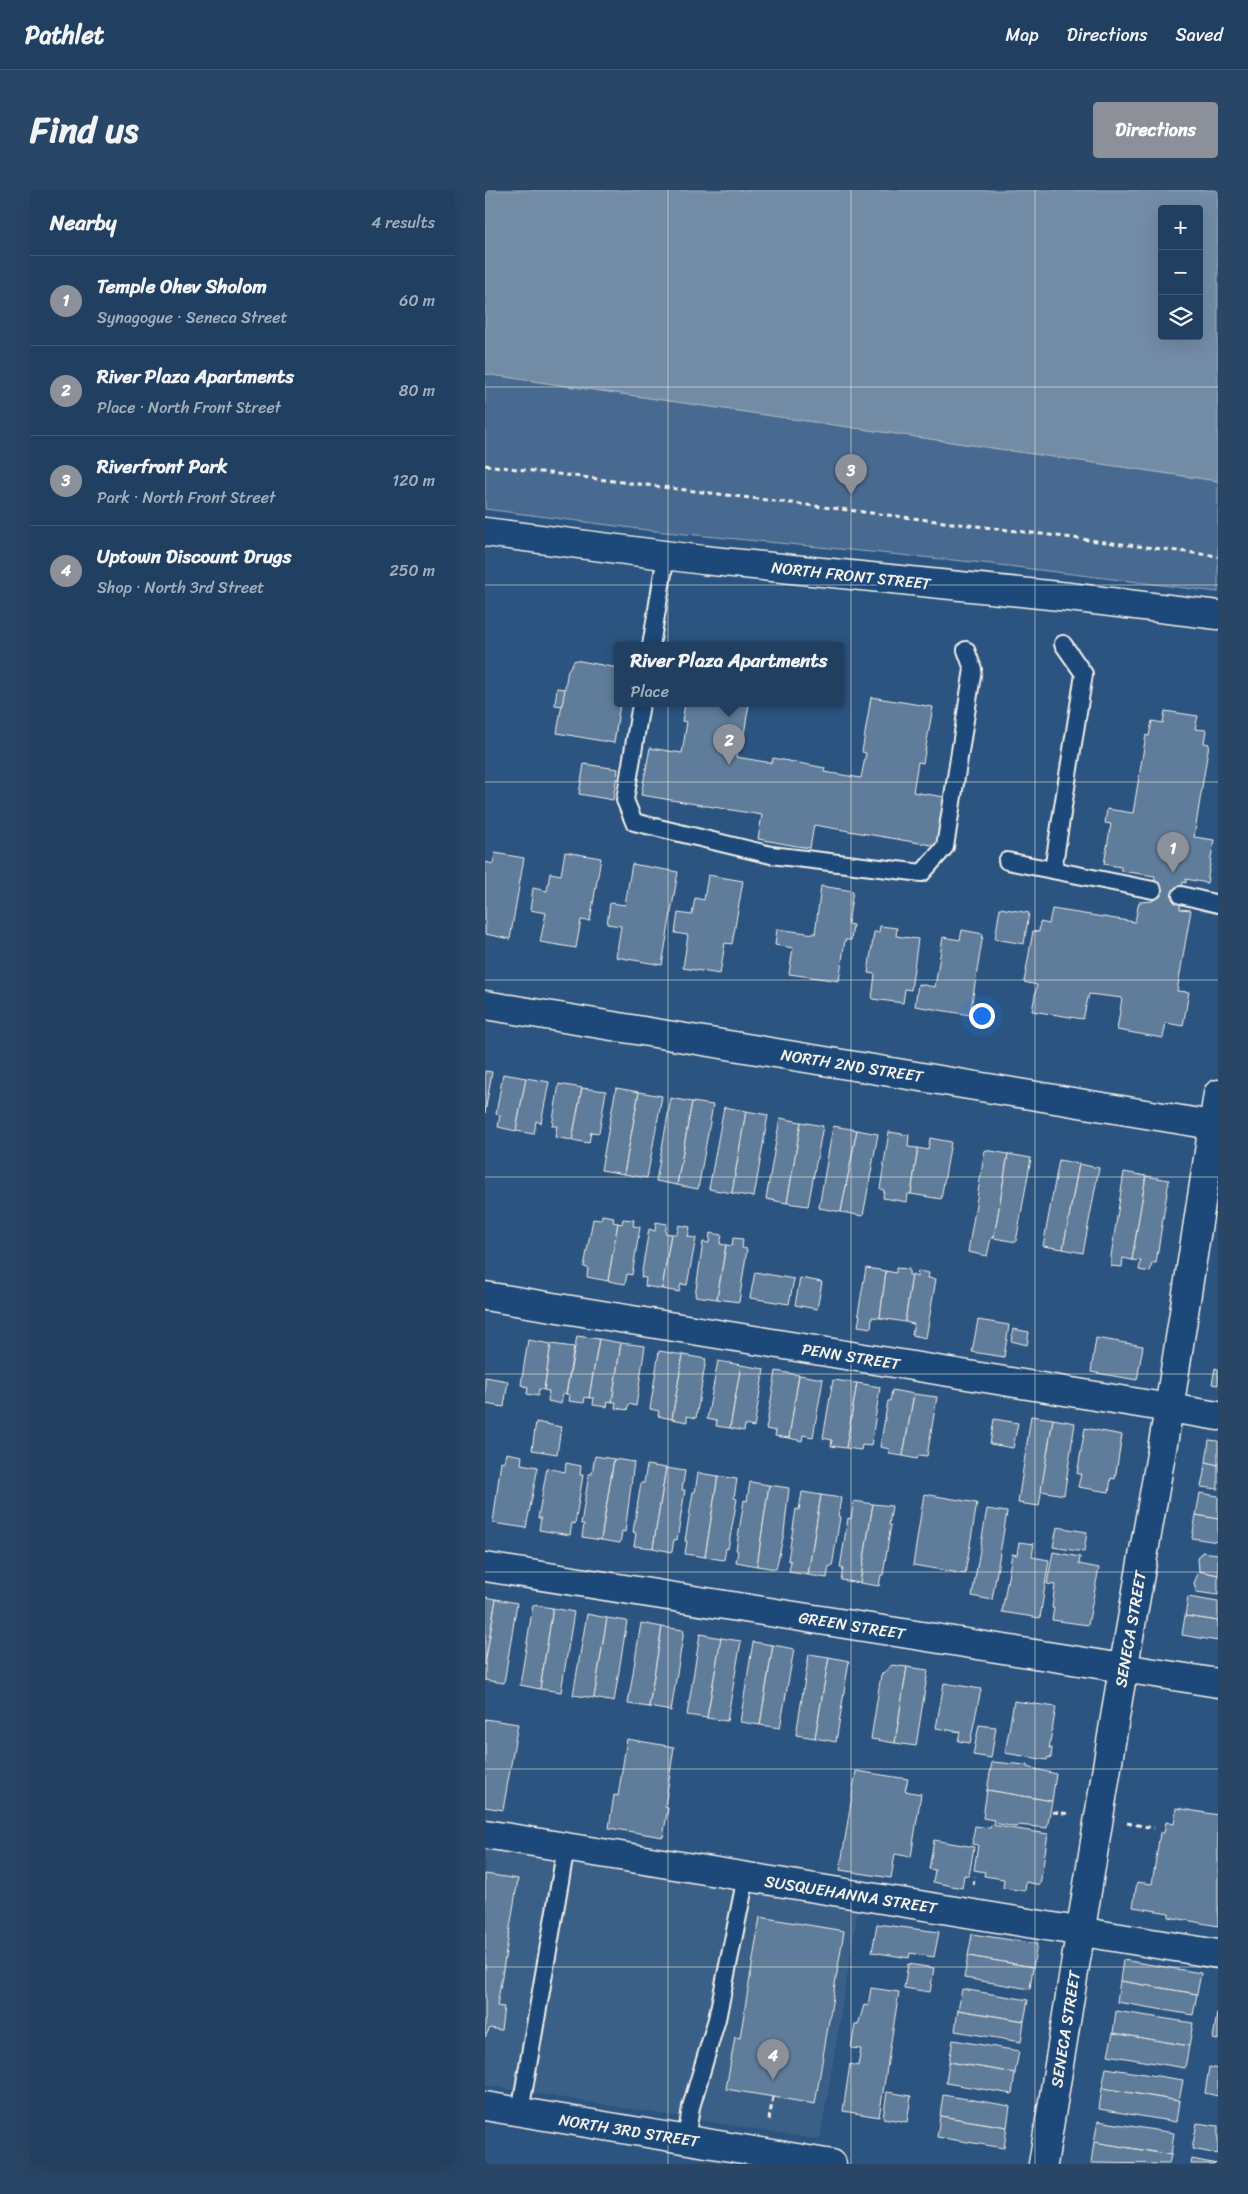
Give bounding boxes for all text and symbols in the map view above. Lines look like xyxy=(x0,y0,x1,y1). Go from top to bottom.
text: Pathlet xyxy=(25,14,104,56)
text: Map xyxy=(1006,19,1039,51)
text: Directions xyxy=(1067,19,1148,51)
text: Saved xyxy=(1176,19,1223,51)
text: Find us xyxy=(30,99,138,161)
button: Directions xyxy=(1093,102,1218,158)
text: Nearby xyxy=(50,204,116,242)
map controls xyxy=(1158,205,1203,340)
button: + xyxy=(1158,205,1203,250)
text: 4 results xyxy=(371,208,435,237)
button: − xyxy=(1158,250,1203,295)
text: Temple Ohev Sholom xyxy=(97,270,267,303)
text: 1 xyxy=(63,286,69,315)
text: 60 m xyxy=(399,286,435,315)
button: layers xyxy=(1158,295,1203,340)
text: Synagogue · Seneca Street xyxy=(97,303,288,332)
text: River Plaza Apartments xyxy=(97,360,294,393)
text: 2 xyxy=(61,376,71,405)
text: 80 m xyxy=(399,376,435,405)
text: Place · North Front Street xyxy=(97,393,281,422)
text: Riverfront Park xyxy=(97,450,227,483)
pin: 3 xyxy=(835,454,867,495)
text: 3 xyxy=(62,466,70,495)
text: 120 m xyxy=(392,466,435,495)
text: Park · North Front Street xyxy=(97,483,275,512)
text: Uptown Discount Drugs xyxy=(97,540,291,573)
street label: NORTH FRONT STREET xyxy=(770,553,933,598)
text: 4 xyxy=(61,556,71,585)
text: 250 m xyxy=(389,556,435,585)
text: Shop · North 3rd Street xyxy=(97,573,264,602)
popup xyxy=(614,642,844,707)
text: River Plaza Apartments xyxy=(631,644,827,677)
text: Place xyxy=(631,677,669,706)
pin: 2 xyxy=(713,724,745,765)
pin: 1 xyxy=(1157,832,1189,873)
your location xyxy=(969,1003,995,1029)
street label: NORTH 2ND STREET xyxy=(779,1040,926,1091)
street label: PENN STREET xyxy=(800,1334,903,1379)
street label: SENECA STREET xyxy=(1106,1567,1155,1690)
street label: GREEN STREET xyxy=(797,1603,908,1648)
street label: SUSQUEHANNA STREET xyxy=(763,1867,940,1923)
street label: SENECA STREET xyxy=(1042,1967,1089,2090)
pin: 4 xyxy=(757,2039,789,2080)
street label: NORTH 3RD STREET xyxy=(557,2105,702,2156)

